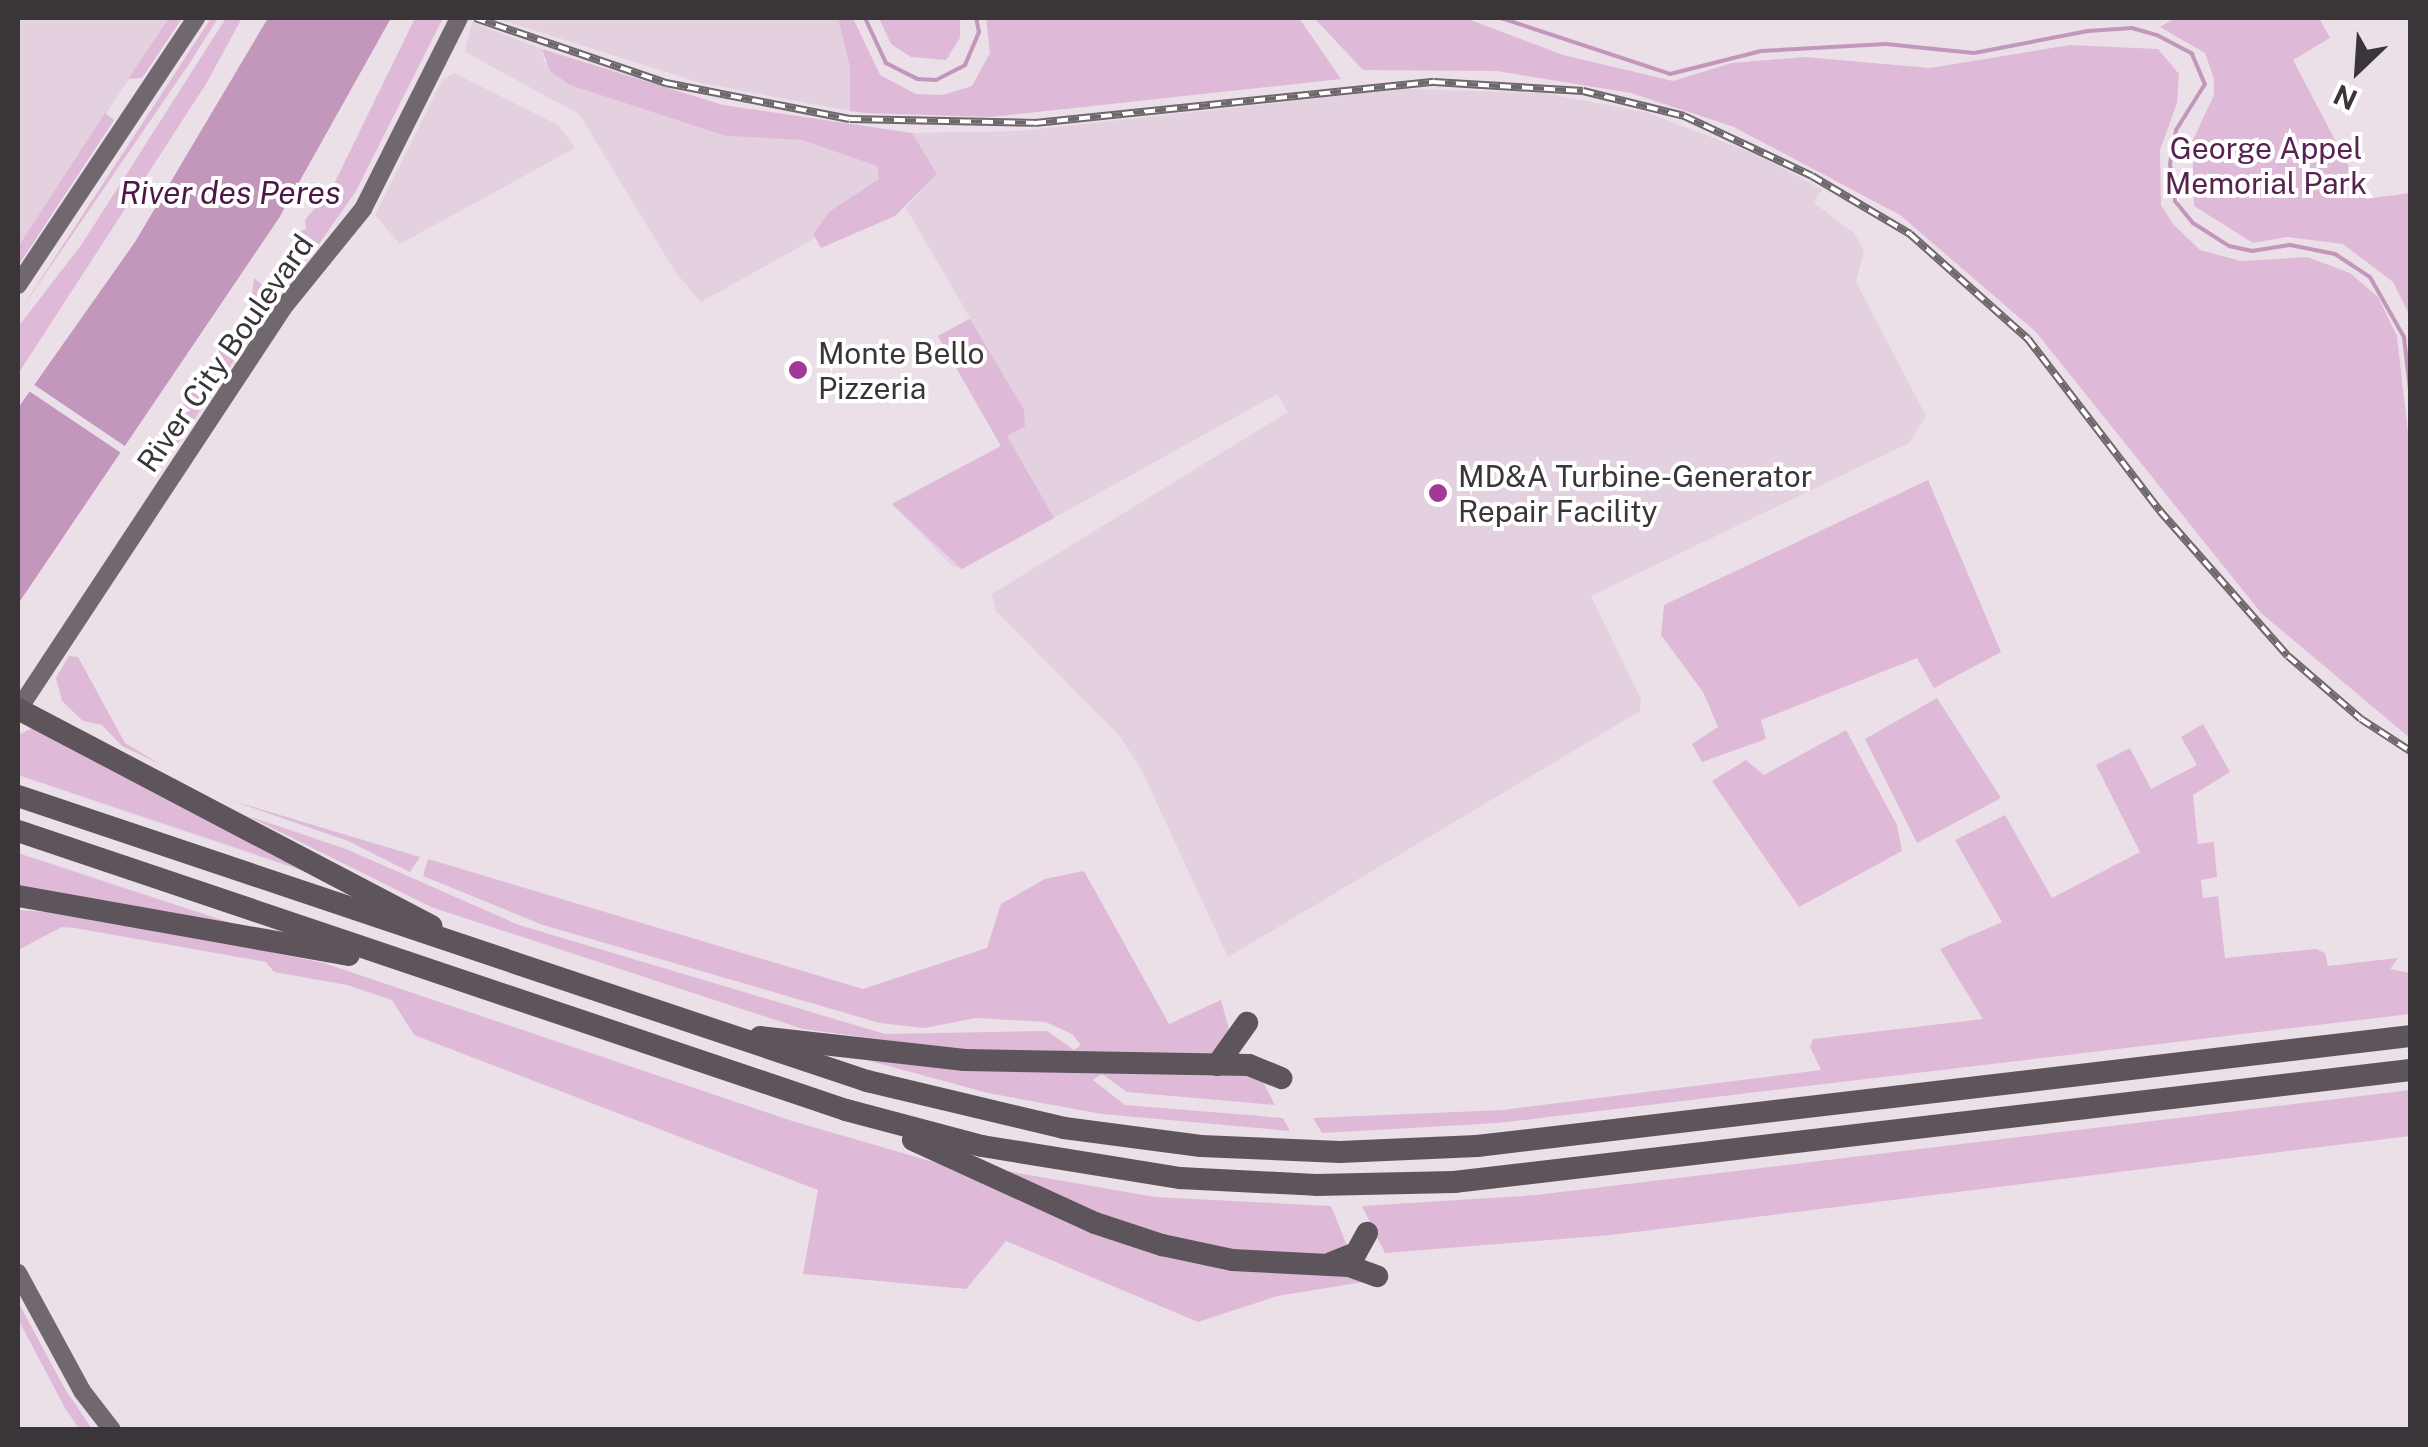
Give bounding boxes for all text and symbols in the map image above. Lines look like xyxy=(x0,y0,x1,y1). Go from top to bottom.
north arrow xyxy=(2308,20,2408,120)
text: N xyxy=(2328,78,2362,117)
park label: George Appel Memorial Park xyxy=(2165,130,2367,200)
water label: River des Peres xyxy=(119,174,341,212)
street label: River City Boulevard xyxy=(129,227,321,479)
place label: Monte Bello Pizzeria xyxy=(818,335,985,406)
marker: Monte Bello Pizzeria xyxy=(787,359,809,381)
place label: MD&A Turbine-Generator Repair Facility xyxy=(1458,458,1813,528)
marker: MD&A Turbine-Generator Repair Facility xyxy=(1427,482,1449,504)

